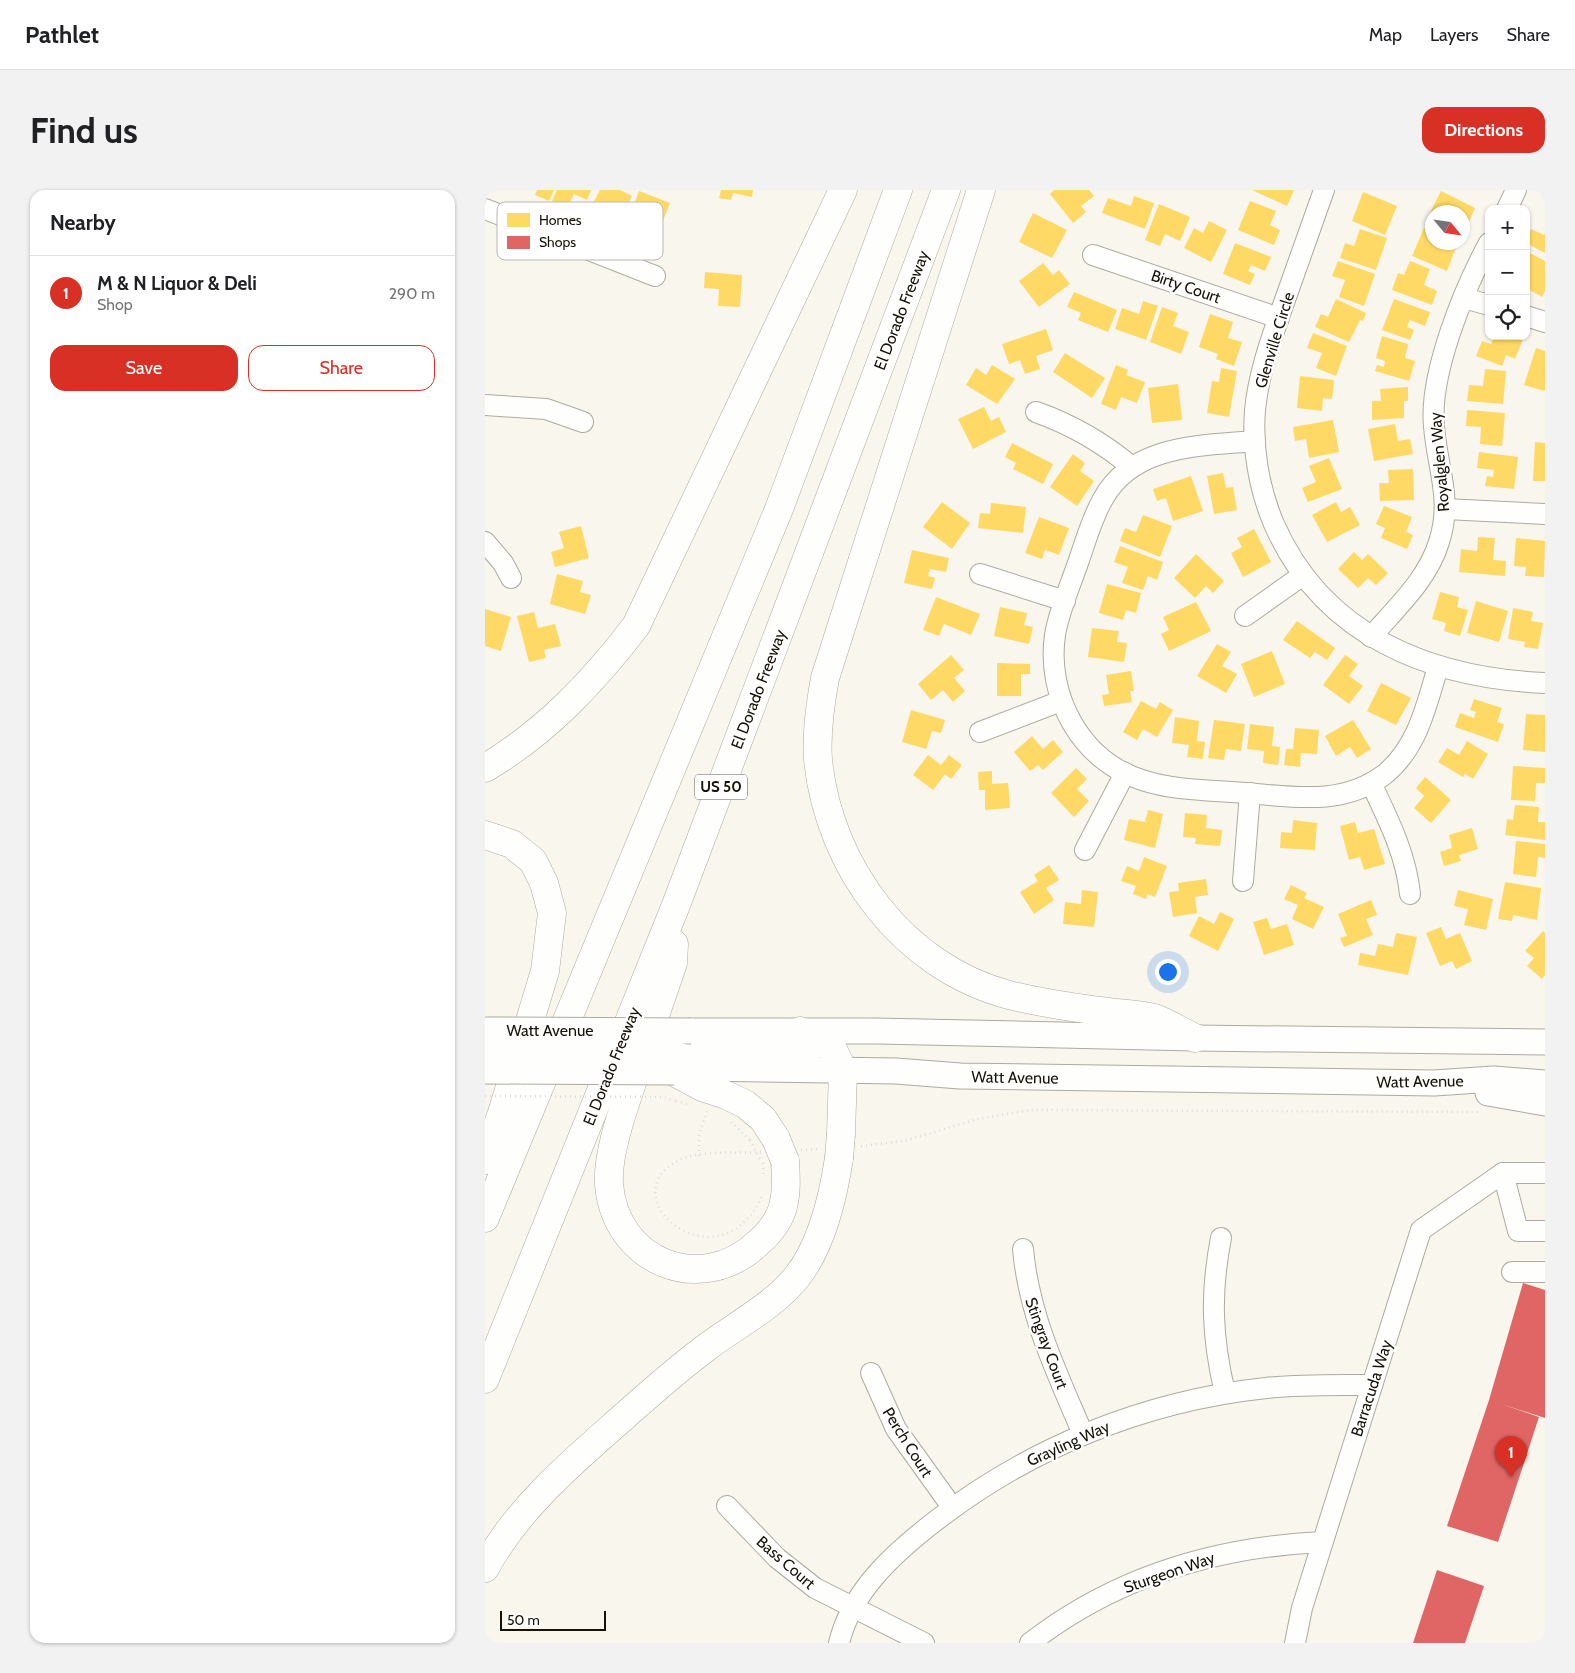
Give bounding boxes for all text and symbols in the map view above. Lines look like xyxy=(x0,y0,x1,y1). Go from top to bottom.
text: Pathlet xyxy=(25,20,99,49)
text: Map xyxy=(1369,24,1402,46)
text: Layers xyxy=(1430,24,1479,46)
text: Share xyxy=(1507,24,1550,46)
button: Directions xyxy=(1422,107,1545,153)
text: Find us xyxy=(30,109,138,152)
legend xyxy=(497,202,663,260)
north arrow xyxy=(1425,205,1470,250)
map controls xyxy=(1485,205,1530,340)
button: + xyxy=(1485,205,1530,250)
text: Nearby xyxy=(50,210,116,235)
text: Homes xyxy=(539,211,582,229)
text: Shops xyxy=(539,233,576,251)
street label: El Dorado Freeway xyxy=(870,248,933,373)
button: − xyxy=(1485,250,1530,295)
street label: Birty Court xyxy=(1149,266,1224,307)
text: M & N Liquor & Deli xyxy=(97,272,257,295)
text: 1 xyxy=(63,284,69,303)
text: 290 m xyxy=(389,284,435,303)
street label: Glenville Circle xyxy=(1251,290,1298,391)
text: Shop xyxy=(97,295,133,314)
button: locate xyxy=(1485,295,1530,340)
button: Save xyxy=(50,345,238,391)
button: Share xyxy=(248,345,435,391)
street label: Royalglen Way xyxy=(1426,411,1453,512)
street label: El Dorado Freeway xyxy=(727,627,790,752)
road number: US 50 xyxy=(695,774,747,800)
your location xyxy=(1155,959,1181,985)
street label: El Dorado Freeway xyxy=(579,1004,644,1128)
street label: Watt Avenue xyxy=(506,1021,594,1040)
street label: Watt Avenue xyxy=(971,1067,1059,1088)
street label: Watt Avenue xyxy=(1376,1071,1464,1092)
street label: Stingray Court xyxy=(1021,1295,1072,1392)
street label: Barracuda Way xyxy=(1347,1337,1396,1439)
street label: Perch Court xyxy=(879,1404,937,1481)
street label: Grayling Way xyxy=(1024,1417,1113,1470)
pin: 1 xyxy=(1495,1436,1527,1477)
street label: Bass Court xyxy=(753,1532,819,1593)
street label: Sturgeon Way xyxy=(1121,1548,1217,1597)
scale bar xyxy=(500,1608,606,1631)
text: 50 m xyxy=(507,1611,540,1629)

